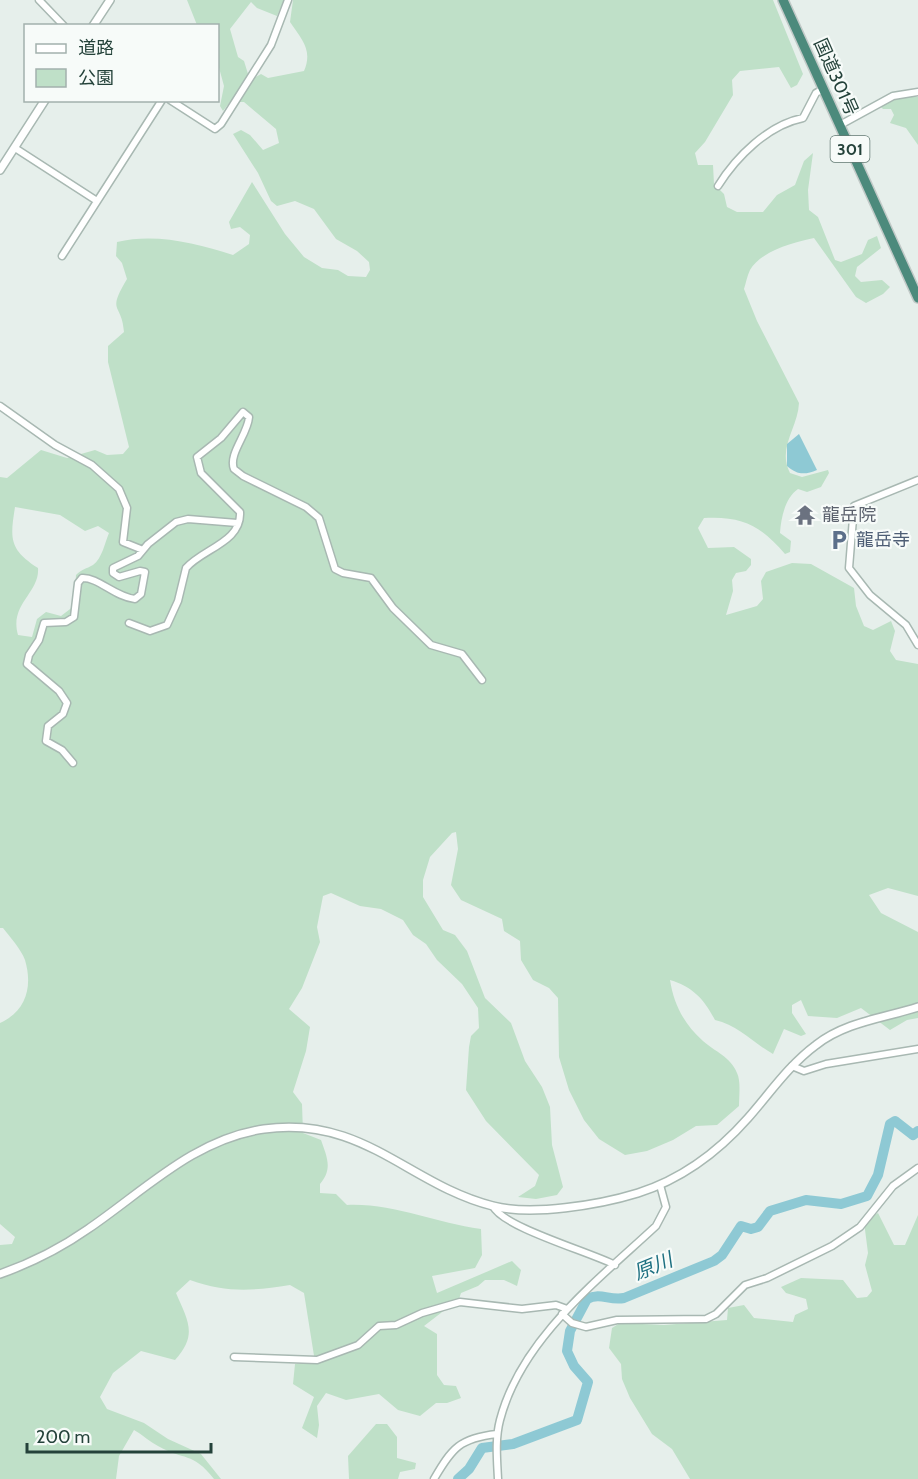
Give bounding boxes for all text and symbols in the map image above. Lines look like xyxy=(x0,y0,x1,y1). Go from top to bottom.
legend xyxy=(24,24,219,102)
street label: 国道301号 xyxy=(809,35,863,119)
text: 道路 xyxy=(78,37,114,59)
text: 公園 xyxy=(78,67,114,89)
road number: 301 xyxy=(830,136,870,162)
temple icon: 龍岳院 xyxy=(793,503,817,527)
place label: 龍岳院 xyxy=(822,504,876,526)
parking icon: 龍岳寺 xyxy=(827,528,851,552)
place label: 龍岳寺 xyxy=(856,529,910,551)
water label: 原川 xyxy=(630,1247,678,1285)
scale bar xyxy=(27,1416,212,1454)
text: 200 m xyxy=(36,1426,90,1448)

